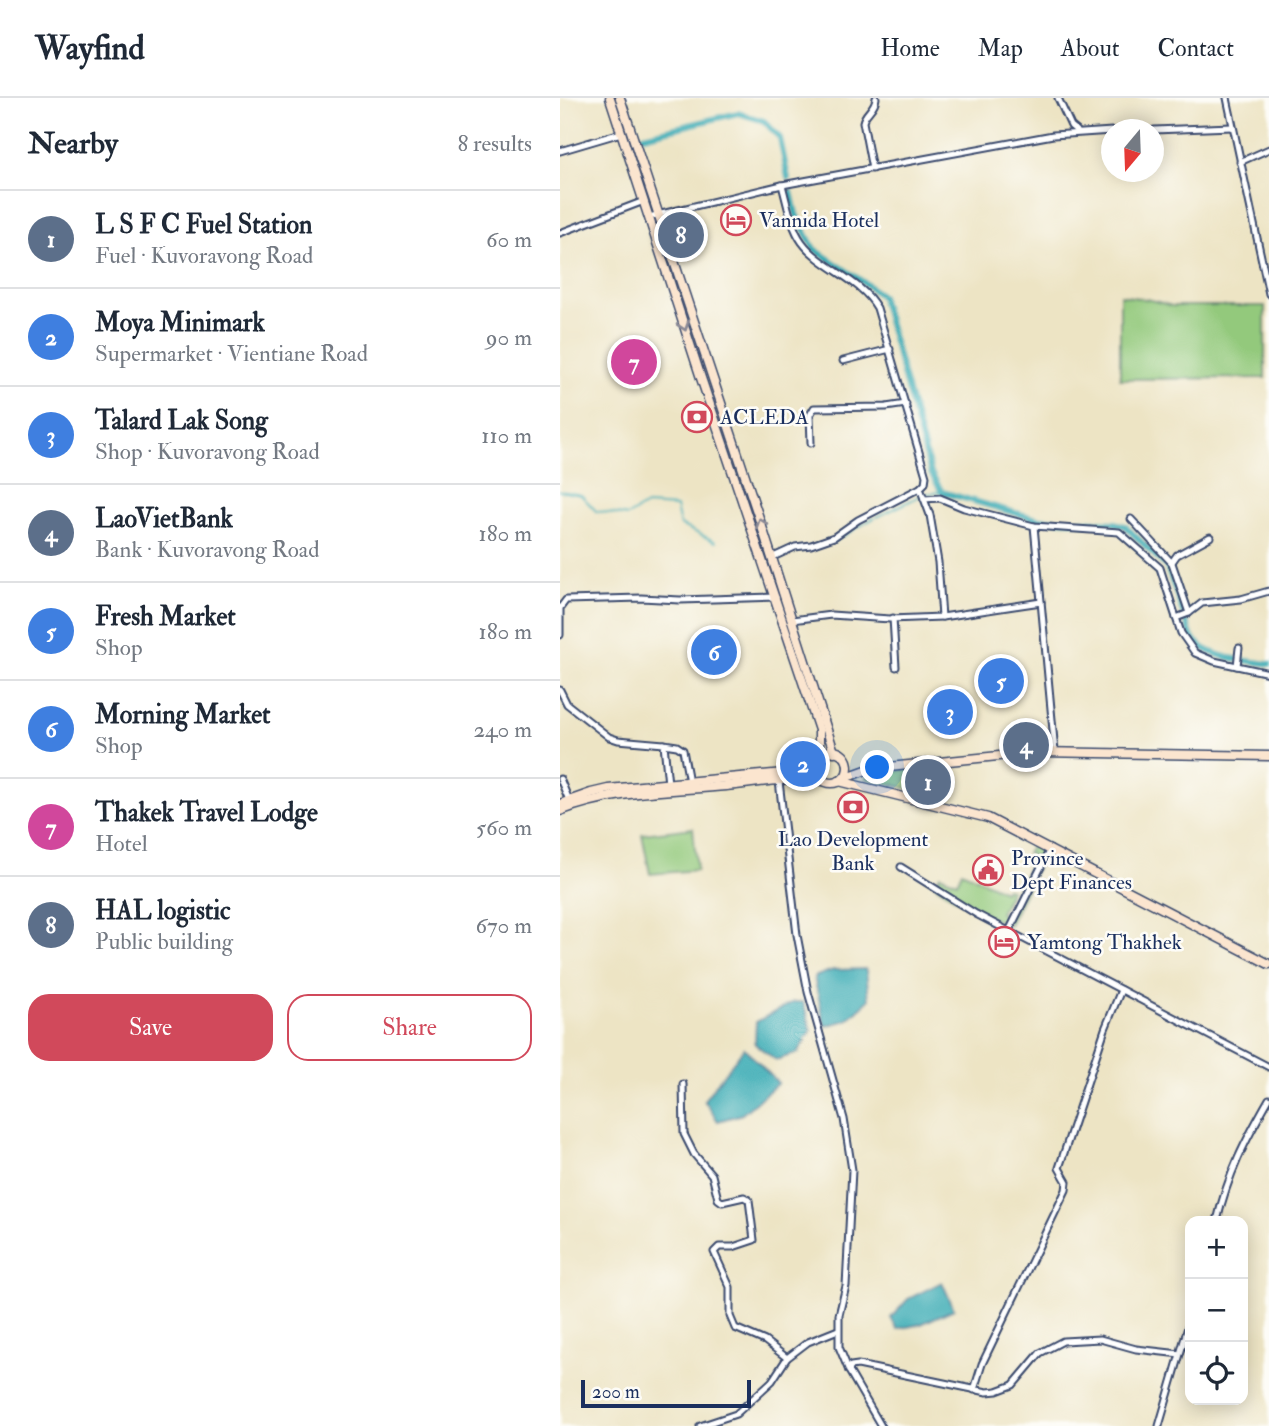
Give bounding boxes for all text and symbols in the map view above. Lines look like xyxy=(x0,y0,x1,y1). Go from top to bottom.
text: Wayfind xyxy=(35,28,145,69)
text: Home xyxy=(880,33,940,64)
text: Map xyxy=(978,33,1023,64)
text: About xyxy=(1061,33,1120,64)
text: Contact xyxy=(1158,33,1234,64)
north arrow xyxy=(1101,119,1164,182)
text: Nearby xyxy=(28,125,118,162)
text: 8 results xyxy=(457,129,532,158)
hotel icon: Vannida Hotel xyxy=(719,203,753,237)
place label: Vannida Hotel xyxy=(759,207,880,234)
text: L S F C Fuel Station xyxy=(95,209,312,241)
pin: 8 xyxy=(658,209,704,261)
text: 1 xyxy=(47,225,55,254)
text: 60 m xyxy=(486,225,532,254)
text: Fuel · Kuvoravong Road xyxy=(95,241,313,270)
text: Moya Minimark xyxy=(95,307,265,339)
one-way arrow xyxy=(676,319,690,332)
text: 2 xyxy=(45,323,57,352)
text: 90 m xyxy=(486,323,532,352)
pin: 7 xyxy=(611,336,657,388)
text: Supermarket · Vientiane Road xyxy=(95,339,368,368)
bank icon: ACLEDA xyxy=(680,400,714,434)
place label: ACLEDA xyxy=(719,404,809,431)
text: Talard Lak Song xyxy=(95,405,268,437)
text: 3 xyxy=(47,421,55,450)
text: 110 m xyxy=(481,421,532,450)
text: Shop · Kuvoravong Road xyxy=(95,437,320,466)
text: LaoVietBank xyxy=(95,503,233,535)
one-way arrow xyxy=(755,518,769,530)
text: 4 xyxy=(45,519,57,548)
text: 180 m xyxy=(479,519,532,548)
text: Bank · Kuvoravong Road xyxy=(95,535,320,564)
text: Fresh Market xyxy=(95,601,236,633)
text: 5 xyxy=(46,617,56,646)
text: 180 m xyxy=(479,617,532,646)
pin: 6 xyxy=(691,626,737,678)
text: Shop xyxy=(95,633,143,662)
pin: 5 xyxy=(978,655,1024,707)
pin: 3 xyxy=(927,686,973,738)
text: Morning Market xyxy=(95,699,271,731)
text: 6 xyxy=(45,715,57,744)
text: 240 m xyxy=(473,715,532,744)
pin: 4 xyxy=(1003,719,1049,771)
text: Shop xyxy=(95,731,143,760)
pin: 2 xyxy=(780,738,826,790)
your location xyxy=(860,750,894,784)
pin: 1 xyxy=(905,756,951,808)
bank icon: Lao Development Bank xyxy=(836,790,870,824)
text: Thakek Travel Lodge xyxy=(95,797,318,829)
text: 7 xyxy=(46,813,56,842)
text: 560 m xyxy=(476,813,532,842)
place label: Lao Development Bank xyxy=(778,826,928,877)
text: Hotel xyxy=(95,829,148,858)
place label: Province Dept Finances xyxy=(1011,845,1132,896)
public building icon: Province Dept Finances xyxy=(971,853,1005,887)
text: HAL logistic xyxy=(95,895,231,927)
text: 8 xyxy=(46,911,56,940)
text: 670 m xyxy=(475,911,532,940)
hotel icon: Yamtong Thakhek xyxy=(987,925,1021,959)
text: Public building xyxy=(95,927,233,956)
place label: Yamtong Thakhek xyxy=(1027,929,1182,956)
button: Save xyxy=(28,994,273,1061)
button: Share xyxy=(287,994,532,1061)
map controls xyxy=(1185,1216,1248,1405)
button: + xyxy=(1185,1216,1248,1279)
button: − xyxy=(1185,1279,1248,1342)
button: locate xyxy=(1185,1342,1248,1405)
scale bar xyxy=(581,1377,751,1409)
text: 200 m xyxy=(592,1380,640,1404)

